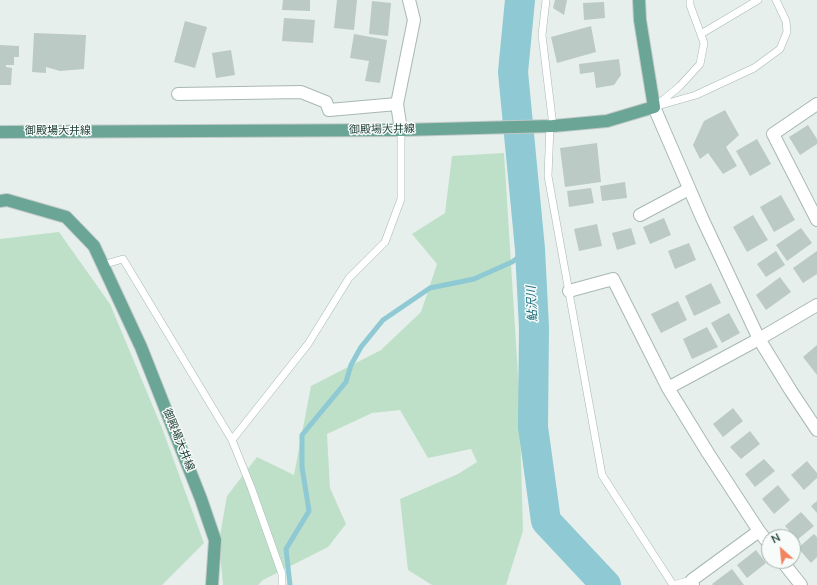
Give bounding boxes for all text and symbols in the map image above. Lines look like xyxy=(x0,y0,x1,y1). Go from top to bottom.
street label: 御殿場大井線 xyxy=(349,123,415,137)
street label: 御殿場大井線 xyxy=(25,124,91,138)
water label: 鮎沢川 xyxy=(525,286,541,322)
street label: 御殿場大井線 xyxy=(160,407,196,473)
north arrow xyxy=(761,529,801,569)
text: N xyxy=(769,530,783,547)

